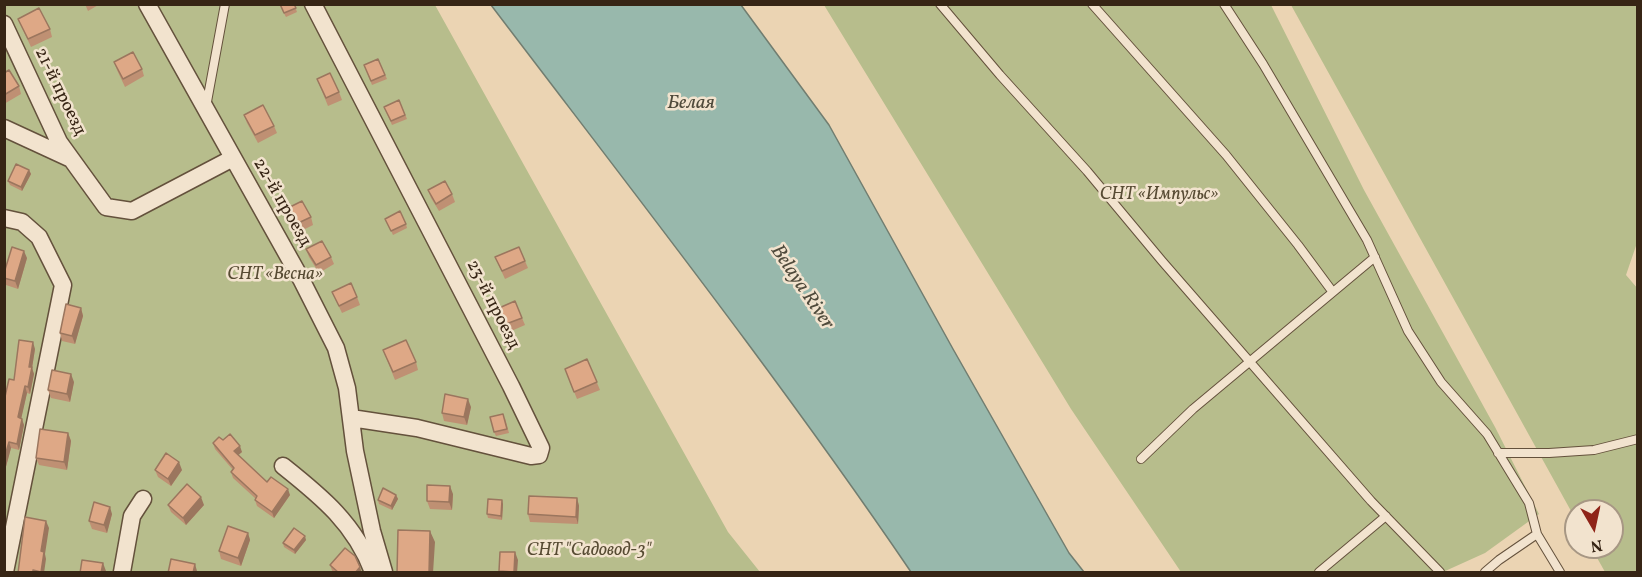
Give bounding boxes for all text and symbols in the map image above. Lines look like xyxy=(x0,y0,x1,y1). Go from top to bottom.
street label: 21-й проезд xyxy=(28,45,90,139)
water label: Белая xyxy=(667,92,715,116)
street label: 22-й проезд xyxy=(247,155,315,251)
park label: СНТ «Импульс» xyxy=(1100,185,1218,207)
water label: Belaya River xyxy=(764,241,838,335)
street label: 23-й проезд xyxy=(460,257,524,353)
park label: СНТ «Весна» xyxy=(227,265,323,287)
north arrow xyxy=(1564,499,1624,559)
text: N xyxy=(1589,533,1604,557)
park label: СНТ "Садовод-3" xyxy=(527,541,651,563)

